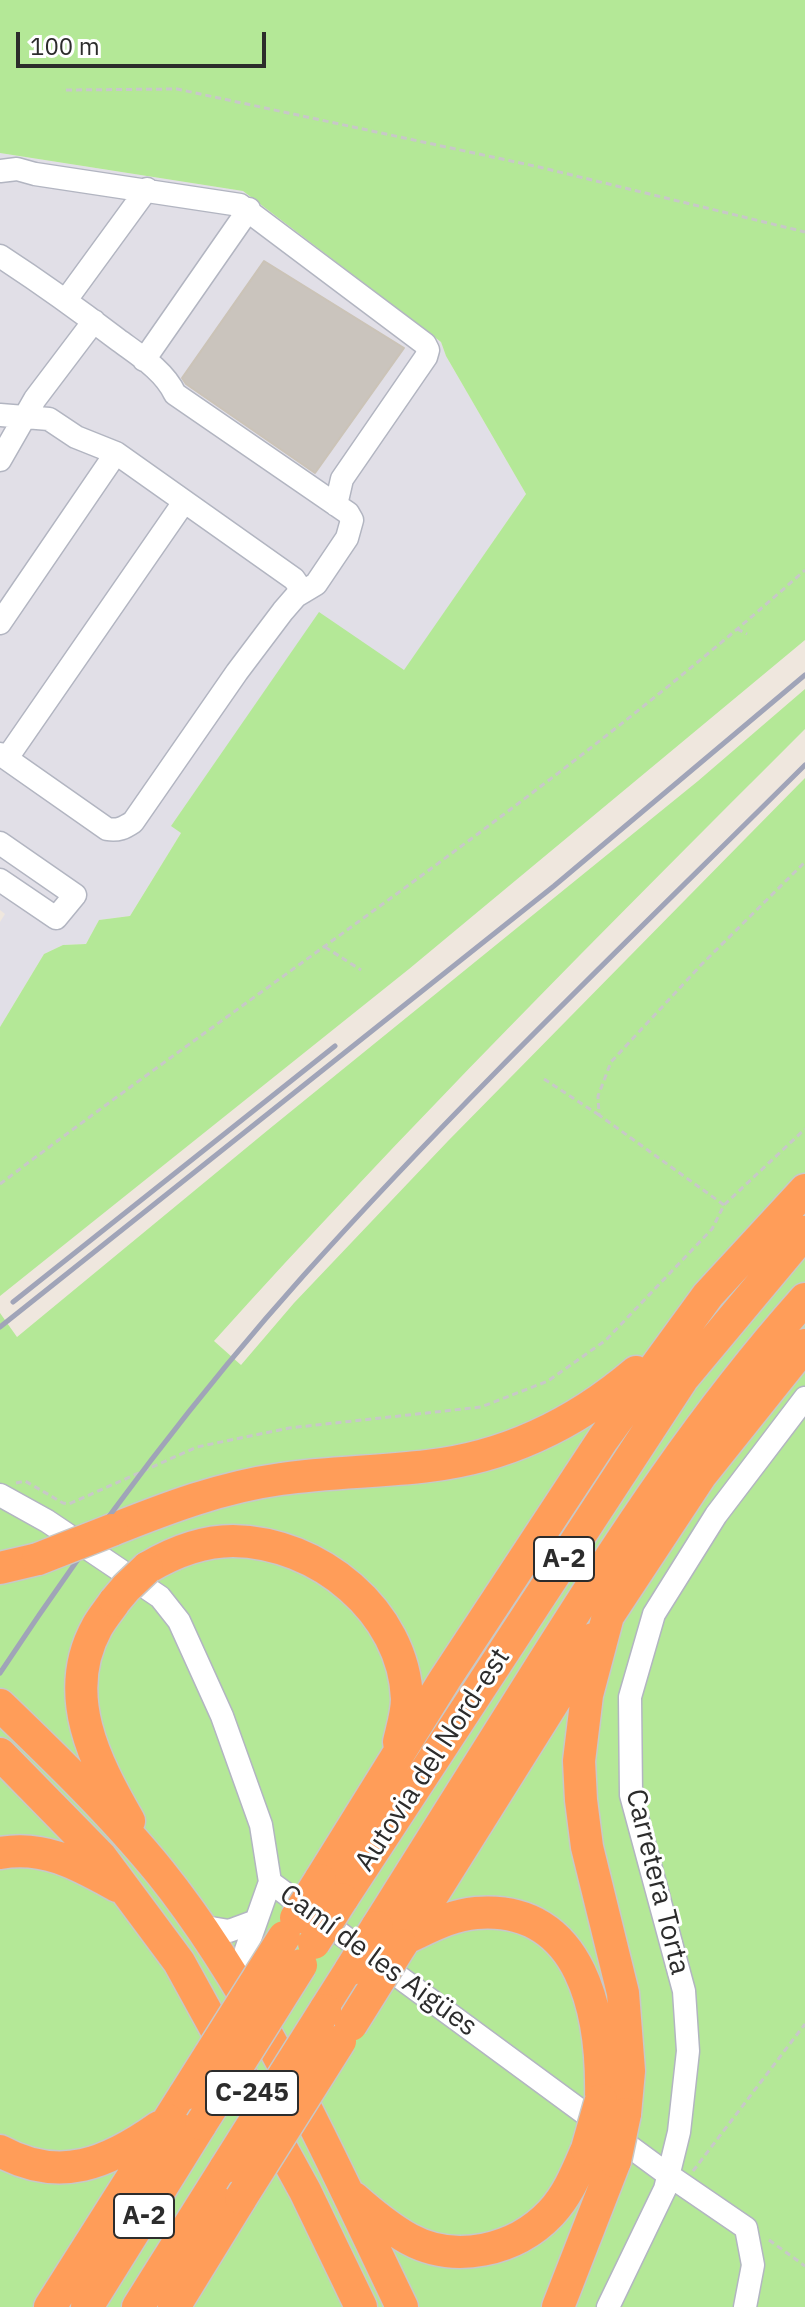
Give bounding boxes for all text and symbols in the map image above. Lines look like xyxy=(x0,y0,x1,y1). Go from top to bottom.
scale bar xyxy=(20,16,270,66)
text: 100 m xyxy=(30,30,100,62)
road number: A-2 xyxy=(534,1537,594,1581)
street label: Autovia del Nord-est xyxy=(348,1642,518,1878)
street label: Carretera Torta xyxy=(618,1786,696,1978)
street label: Camí de les Aigües xyxy=(273,1878,483,2044)
road number: C-245 xyxy=(206,2071,298,2115)
road number: A-2 xyxy=(114,2194,174,2238)

